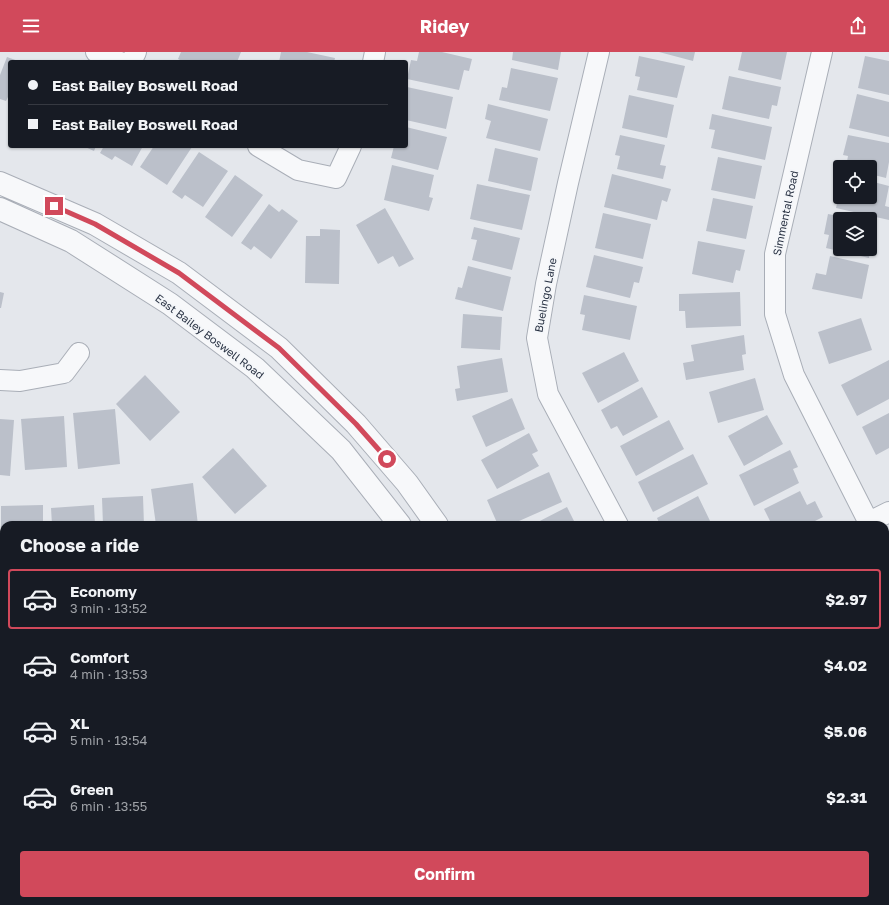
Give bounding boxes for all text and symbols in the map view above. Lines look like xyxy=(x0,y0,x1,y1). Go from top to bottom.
icon: menu xyxy=(20,15,42,37)
text: Ridey xyxy=(420,15,469,37)
icon: share xyxy=(847,15,869,37)
text: East Bailey Boswell Road xyxy=(52,76,238,94)
text: East Bailey Boswell Road xyxy=(52,115,238,133)
map controls xyxy=(833,160,877,256)
button: locate xyxy=(833,160,877,204)
street label: Simmental Road xyxy=(770,169,800,257)
route end xyxy=(45,197,63,215)
button: layers xyxy=(833,212,877,256)
street label: Buelingo Lane xyxy=(531,257,559,333)
street label: East Bailey Boswell Road xyxy=(153,291,267,381)
route start xyxy=(378,450,396,468)
text: Choose a ride xyxy=(20,534,139,556)
icon: car xyxy=(22,581,58,617)
text: Economy xyxy=(70,582,137,600)
text: $2.97 xyxy=(825,590,867,608)
text: 3 min · 13:52 xyxy=(70,600,147,616)
icon: car xyxy=(22,647,58,683)
text: Comfort xyxy=(70,648,129,666)
text: $4.02 xyxy=(824,656,867,674)
text: 4 min · 13:53 xyxy=(70,666,148,682)
icon: car xyxy=(22,713,58,749)
text: XL xyxy=(70,714,89,732)
text: $5.06 xyxy=(824,722,867,740)
text: 5 min · 13:54 xyxy=(70,732,147,748)
icon: car xyxy=(22,779,58,815)
text: Green xyxy=(70,780,113,798)
text: $2.31 xyxy=(826,788,867,806)
text: 6 min · 13:55 xyxy=(70,798,147,814)
button: Confirm xyxy=(20,851,869,897)

